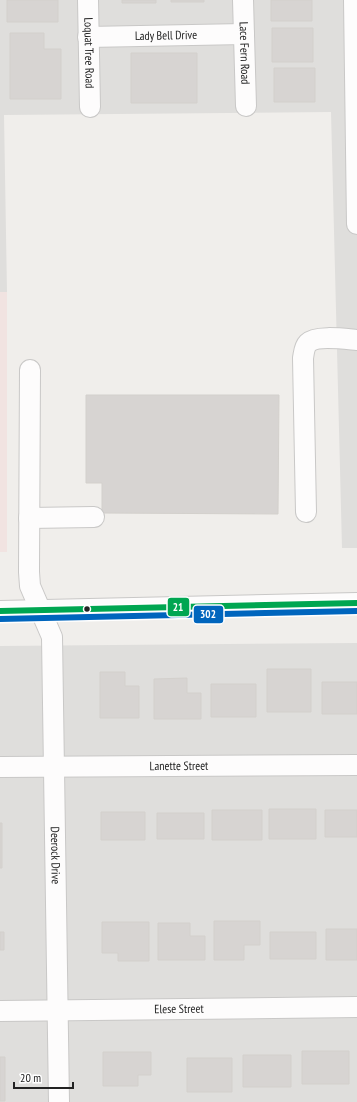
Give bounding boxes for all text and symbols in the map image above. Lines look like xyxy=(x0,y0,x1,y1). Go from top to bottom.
street label: Loquat Tree Road xyxy=(81,17,98,89)
street label: Lace Fern Road xyxy=(237,21,253,85)
street label: Lady Bell Drive xyxy=(135,27,197,43)
line badge: 21 xyxy=(167,597,190,617)
text: 21 xyxy=(173,600,183,614)
unlabelled marker xyxy=(82,604,92,614)
line badge: 302 xyxy=(193,605,224,624)
text: 302 xyxy=(200,607,216,621)
street label: Lanette Street xyxy=(150,758,209,773)
street label: Deerock Drive xyxy=(48,826,64,884)
street label: Elese Street xyxy=(154,1001,204,1016)
scale bar xyxy=(14,1064,73,1090)
text: 20 m xyxy=(20,1070,41,1085)

